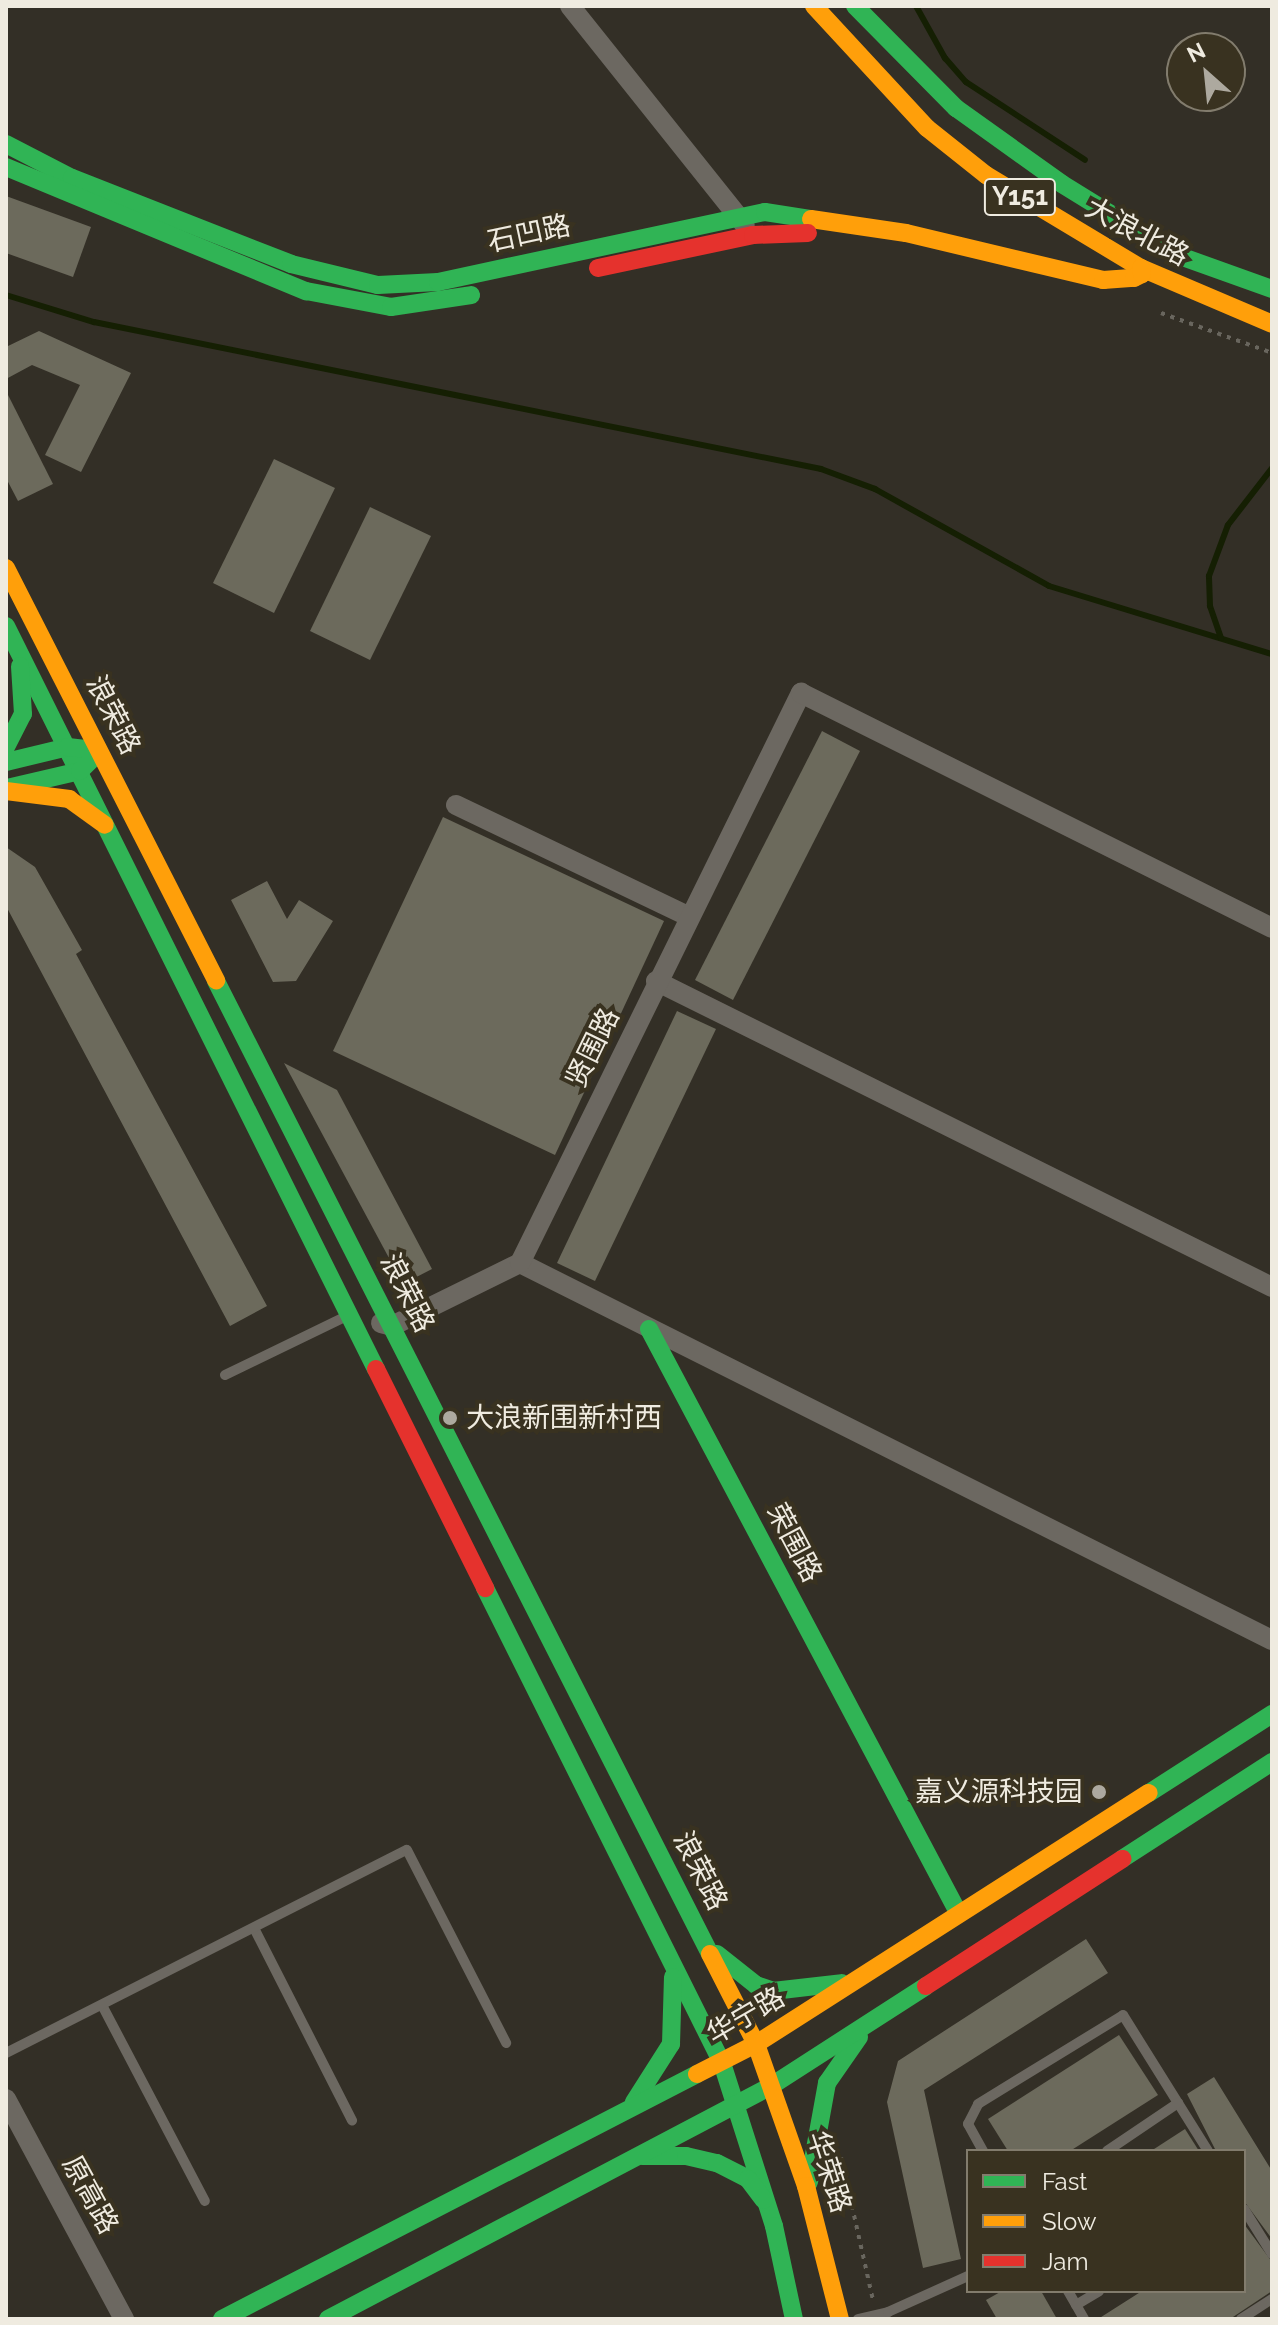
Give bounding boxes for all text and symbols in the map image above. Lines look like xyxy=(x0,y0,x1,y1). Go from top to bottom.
north arrow xyxy=(1166,32,1246,112)
text: N xyxy=(1183,37,1209,68)
road number: Y151 xyxy=(982,175,1058,219)
street label: 大浪北路 xyxy=(1080,191,1194,273)
street label: 石凹路 xyxy=(484,209,574,259)
street label: 浪荣路 xyxy=(79,670,147,760)
street label: 贤围路 xyxy=(559,1003,627,1093)
street label: 浪荣路 xyxy=(373,1248,441,1338)
place label: 大浪新围新村西 xyxy=(466,1401,662,1435)
marker: 大浪新围新村西 xyxy=(441,1409,459,1427)
street label: 荣围路 xyxy=(759,1498,829,1588)
place label: 嘉义源科技园 xyxy=(915,1775,1083,1809)
marker: 嘉义源科技园 xyxy=(1090,1783,1108,1801)
street label: 浪荣路 xyxy=(666,1826,734,1916)
street label: 华宁路 xyxy=(701,1980,791,2052)
street label: 华荣路 xyxy=(800,2127,858,2217)
legend xyxy=(966,2149,1246,2293)
street label: 原高路 xyxy=(55,2150,125,2240)
text: Fast xyxy=(1042,2167,1087,2196)
text: Slow xyxy=(1042,2207,1096,2236)
text: Jam xyxy=(1042,2247,1088,2276)

